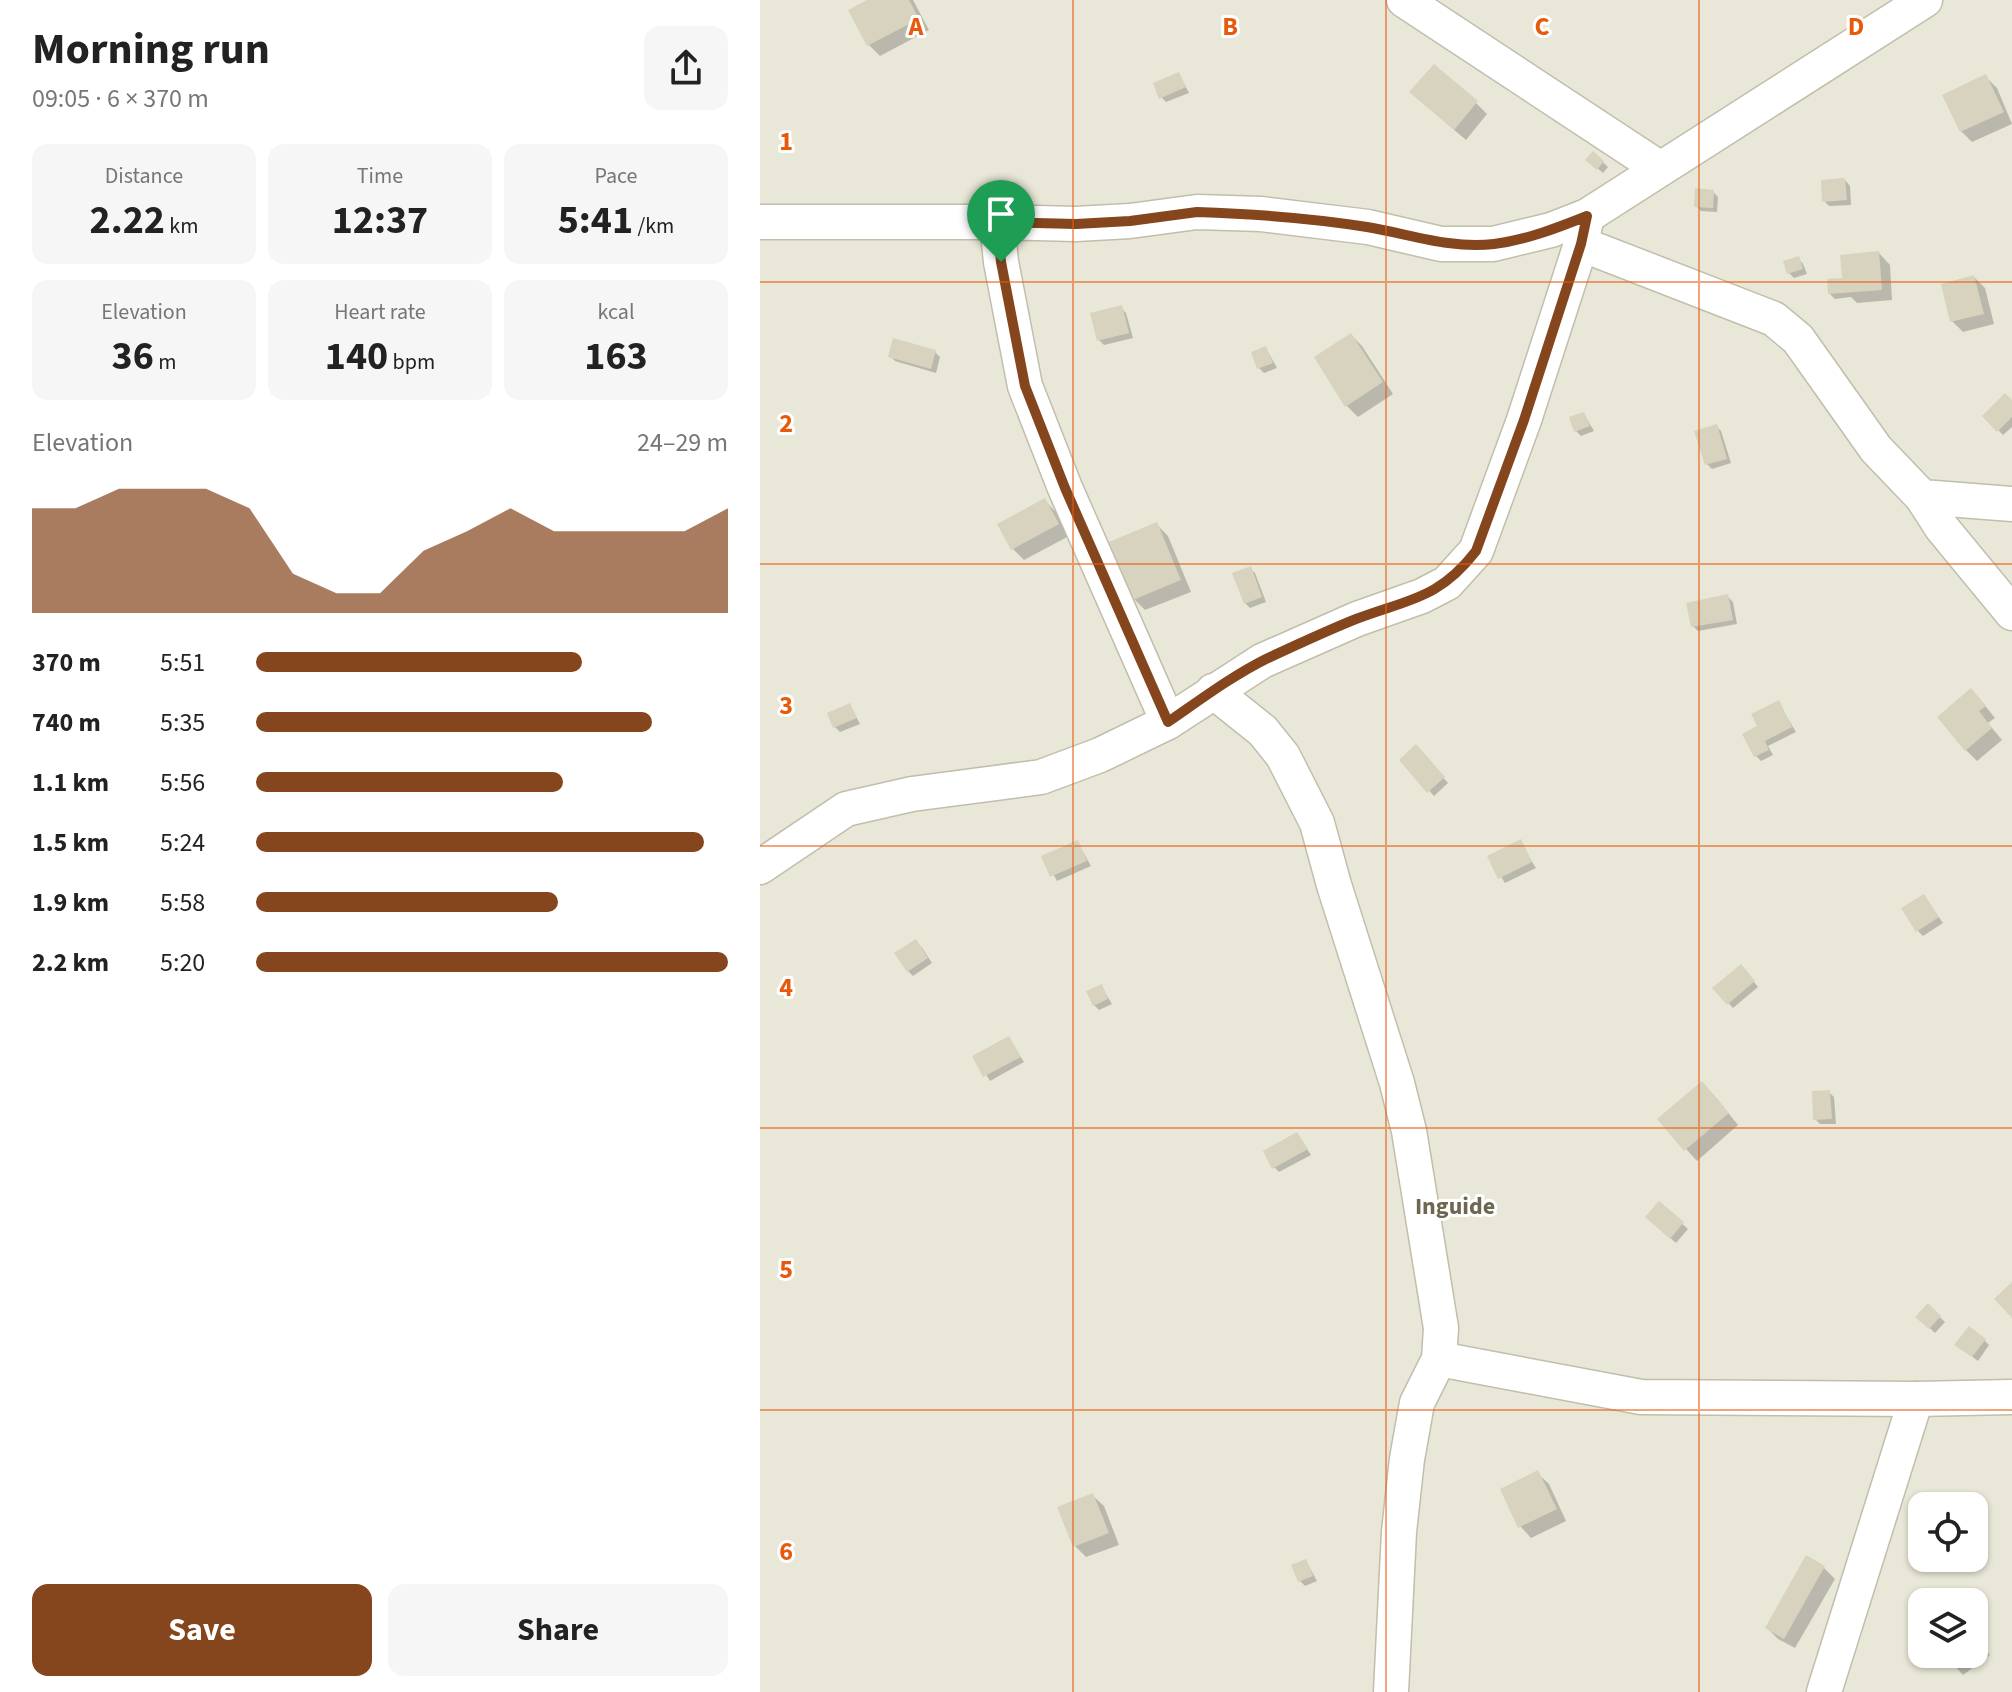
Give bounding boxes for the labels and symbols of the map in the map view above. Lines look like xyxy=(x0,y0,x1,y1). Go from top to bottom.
text: A xyxy=(908,8,925,45)
text: B xyxy=(1222,8,1238,45)
text: C xyxy=(1534,8,1550,45)
text: D xyxy=(1848,8,1864,45)
text: 1 xyxy=(779,123,793,160)
pin xyxy=(967,180,1035,262)
text: 2 xyxy=(779,405,793,442)
text: 3 xyxy=(779,687,793,724)
text: 4 xyxy=(779,969,793,1006)
district label: Inguide xyxy=(1415,1189,1495,1224)
text: 5 xyxy=(779,1251,793,1288)
text: 6 xyxy=(779,1533,793,1570)

